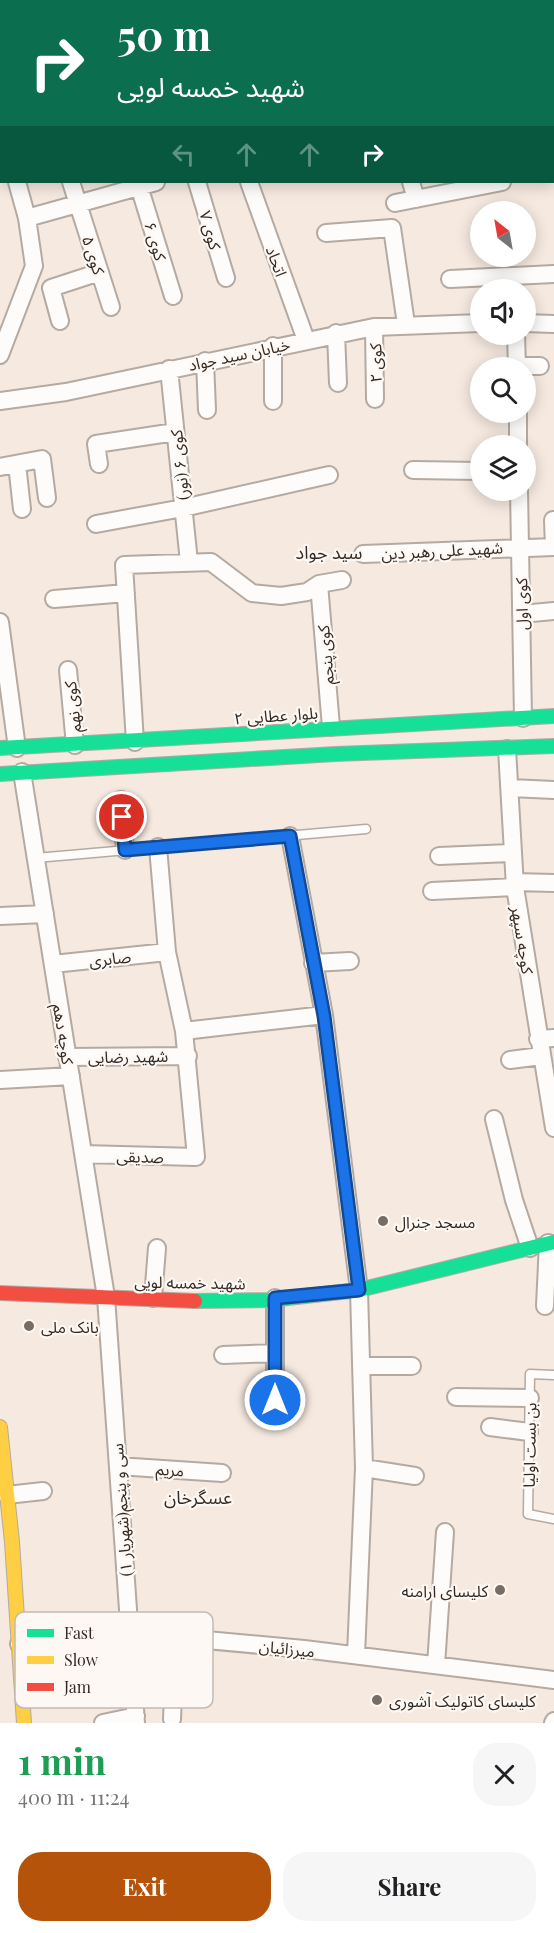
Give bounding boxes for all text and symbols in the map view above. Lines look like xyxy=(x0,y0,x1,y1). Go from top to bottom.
text: 50 m xyxy=(117,6,211,62)
icon: right xyxy=(18,24,96,102)
text: شهید خمسه لویی xyxy=(117,68,305,104)
icon: left xyxy=(167,138,200,171)
icon: ahead xyxy=(230,138,263,171)
icon: ahead xyxy=(293,138,326,171)
icon: right xyxy=(356,138,389,171)
north arrow xyxy=(470,201,536,267)
map controls xyxy=(470,201,536,501)
street label: کوی ۷ xyxy=(195,208,227,252)
street label: کوی ۶ xyxy=(140,219,172,263)
street label: کوی ۵ xyxy=(78,233,110,277)
street label: اتحاد xyxy=(262,243,292,279)
button: sound xyxy=(470,279,536,345)
street label: خیابان سید جواد xyxy=(186,333,292,375)
street label: کوی ۲ xyxy=(364,343,386,383)
button: search xyxy=(470,357,536,423)
street label: کوی ۶ (نور) xyxy=(165,428,193,501)
button: layers xyxy=(470,435,536,501)
street label: شهید علی رهبر دین xyxy=(381,536,503,564)
district label: سید جواد xyxy=(296,540,362,564)
street label: کوی اول xyxy=(510,577,533,630)
street label: کوی پنجم xyxy=(312,624,341,686)
street label: کوی نهم xyxy=(59,679,88,734)
street label: بلوار عطایی ۲ xyxy=(233,702,319,728)
pin xyxy=(96,791,147,842)
icon: arrive xyxy=(105,800,138,833)
street label: کوچه سپهر xyxy=(506,904,539,976)
street label: صابری xyxy=(88,945,132,971)
street label: کوچه دهم xyxy=(46,1002,79,1067)
street label: شهید رضایی xyxy=(88,1045,168,1067)
street label: صدیقی xyxy=(116,1145,164,1167)
place label: مسجد جنرال xyxy=(395,1211,475,1233)
marker: مسجد جنرال xyxy=(376,1214,390,1228)
street label: شهید خمسه لویی xyxy=(134,1271,246,1293)
place label: بانک ملی xyxy=(41,1316,99,1337)
marker: بانک ملی xyxy=(22,1319,36,1333)
position arrow xyxy=(243,1368,307,1432)
street label: بن بست اولیا xyxy=(518,1402,540,1488)
street label: سی و پنجم(شهریار ۱) xyxy=(106,1443,139,1577)
street label: مریم xyxy=(155,1458,185,1483)
district label: عسگرخان xyxy=(164,1485,232,1509)
place label: کلیسای ارامنه xyxy=(401,1580,488,1601)
marker: کلیسای ارامنه xyxy=(493,1583,507,1597)
legend xyxy=(15,1612,213,1708)
text: Fast xyxy=(64,1622,94,1643)
street label: میرزائیان xyxy=(258,1635,316,1661)
text: Slow xyxy=(64,1649,99,1670)
text: Jam xyxy=(63,1676,91,1697)
place label: کلیسای کاتولیک آشوری xyxy=(389,1690,536,1711)
marker: کلیسای کاتولیک آشوری xyxy=(370,1693,384,1707)
text: 1 min xyxy=(18,1736,106,1784)
button: close xyxy=(473,1743,536,1806)
text: 400 m · 11:24 xyxy=(18,1783,129,1810)
button: Exit xyxy=(18,1852,271,1921)
button: Share xyxy=(283,1852,536,1921)

